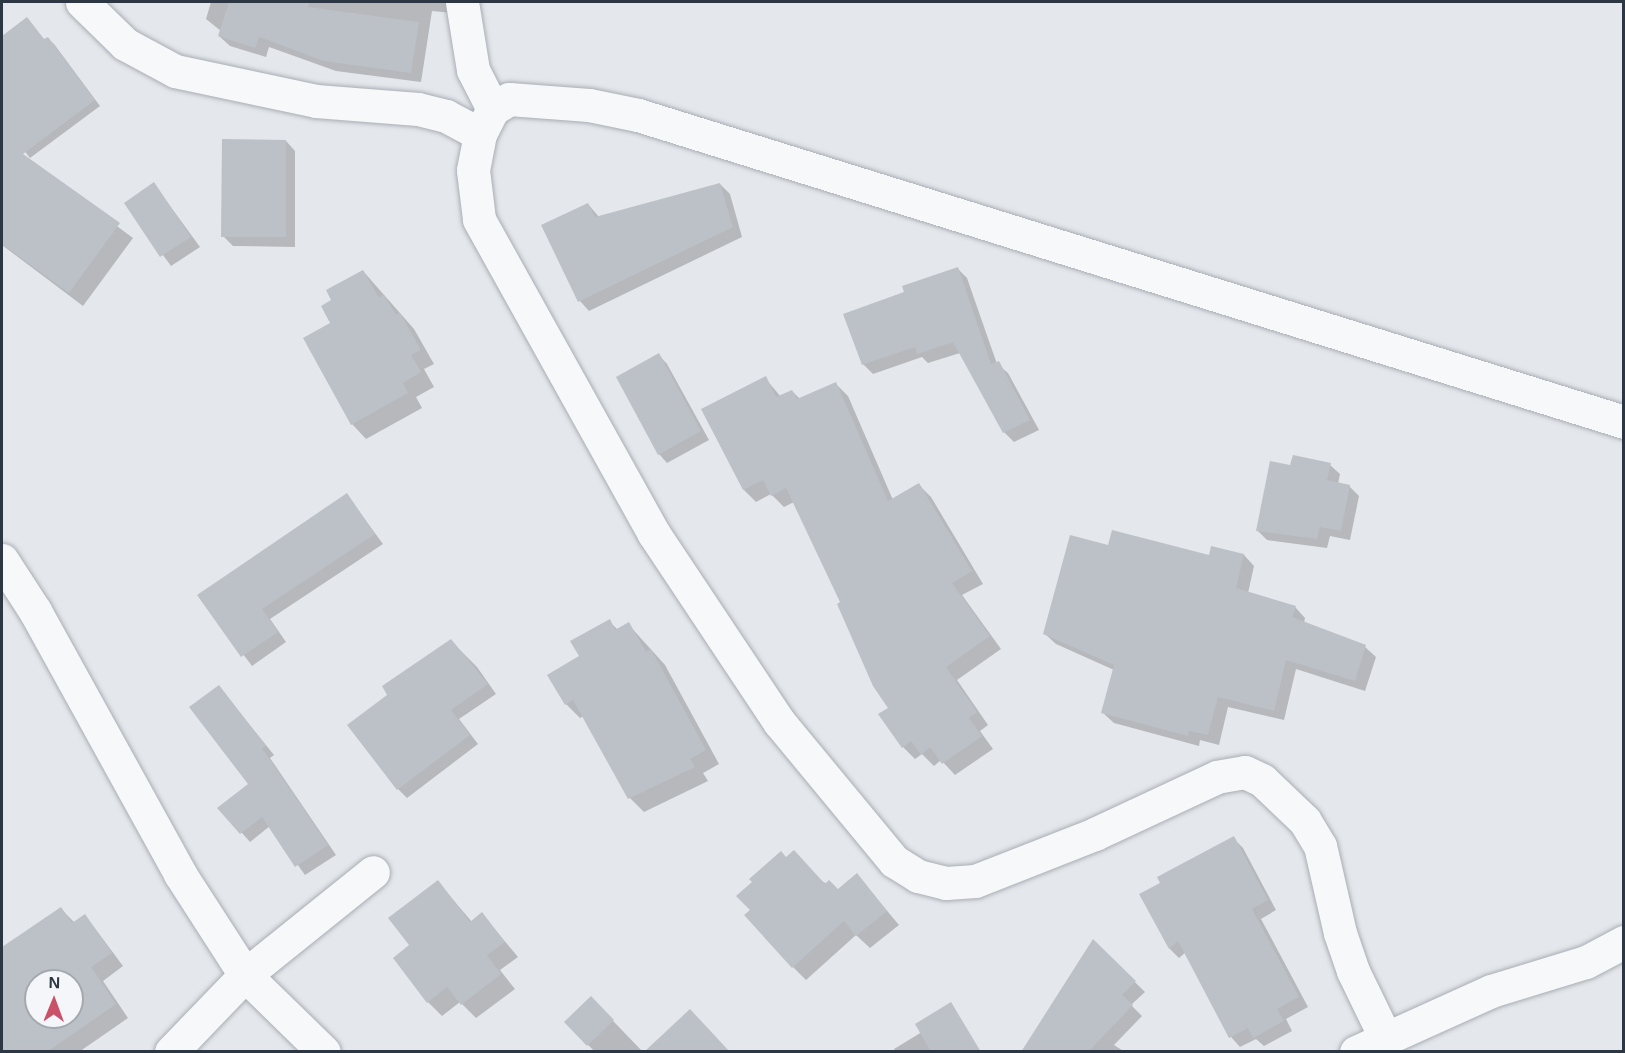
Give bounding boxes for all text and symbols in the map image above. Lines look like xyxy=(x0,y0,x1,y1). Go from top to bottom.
north arrow xyxy=(24,969,84,1029)
text: N xyxy=(48,974,60,991)

